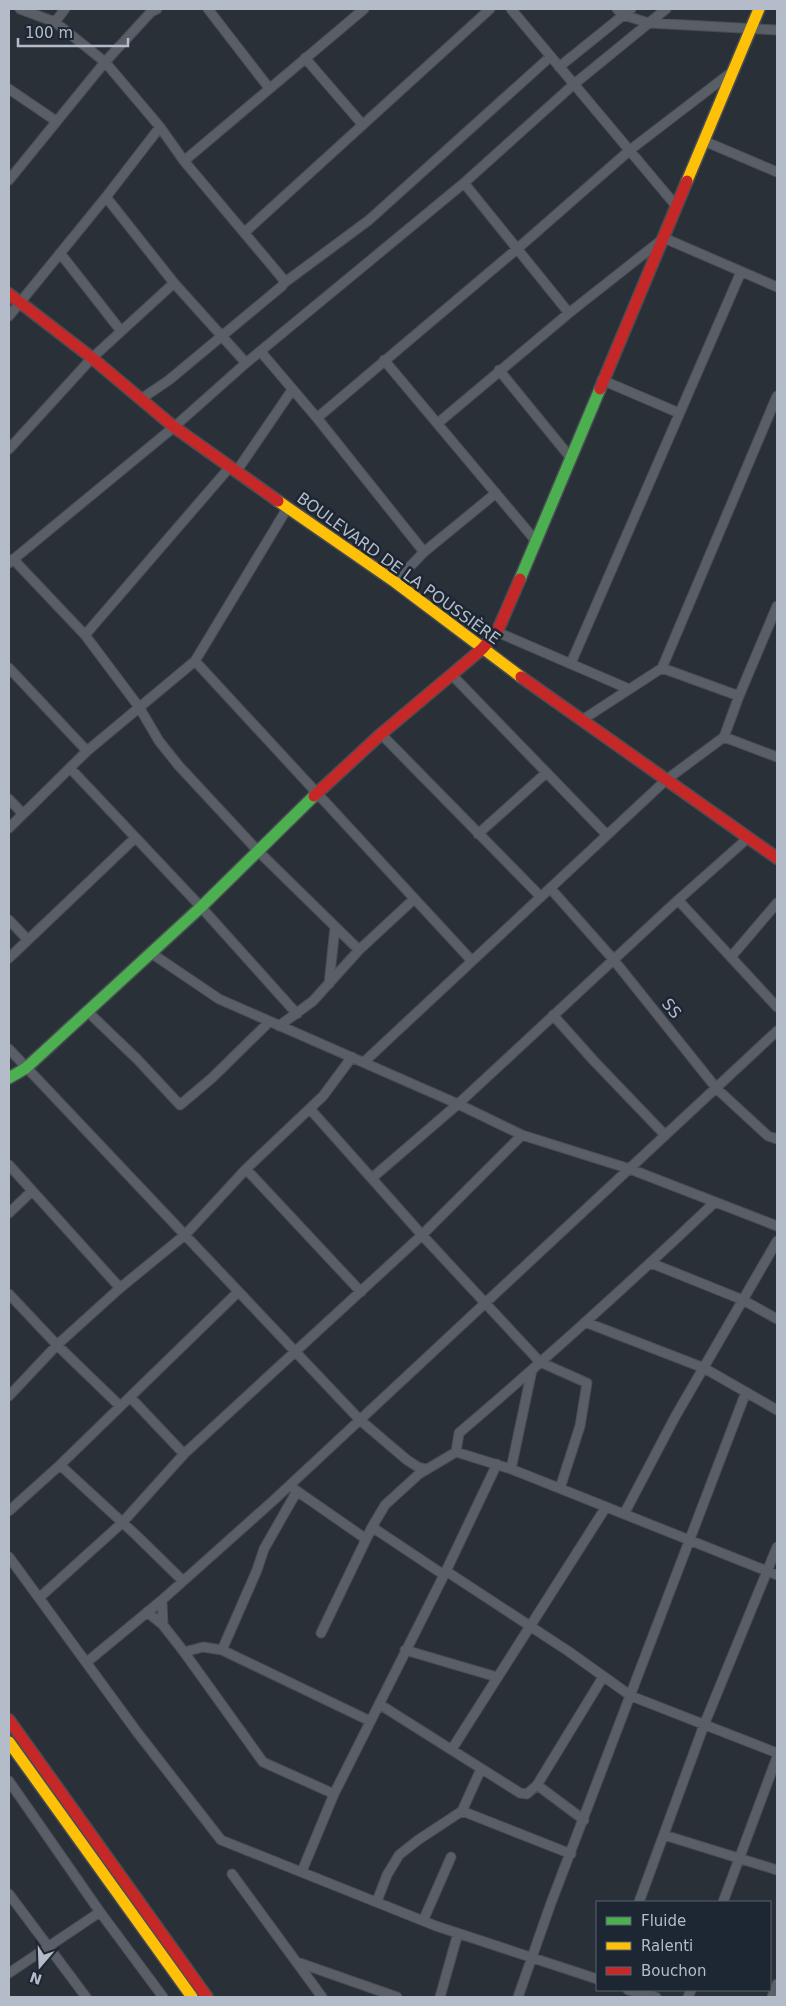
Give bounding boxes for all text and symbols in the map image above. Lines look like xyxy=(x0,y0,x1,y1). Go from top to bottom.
scale bar xyxy=(18,15,128,47)
text: 100 m xyxy=(25,24,73,42)
street label: BOULEVARD DE LA POUSSIÈRE xyxy=(293,488,504,649)
street label: SS xyxy=(658,994,685,1022)
legend xyxy=(596,1901,771,1991)
text: Fluide xyxy=(641,1912,686,1930)
text: Ralenti xyxy=(641,1937,693,1955)
north arrow xyxy=(15,1941,65,1991)
text: Bouchon xyxy=(641,1962,706,1980)
text: N xyxy=(28,1969,44,1988)

